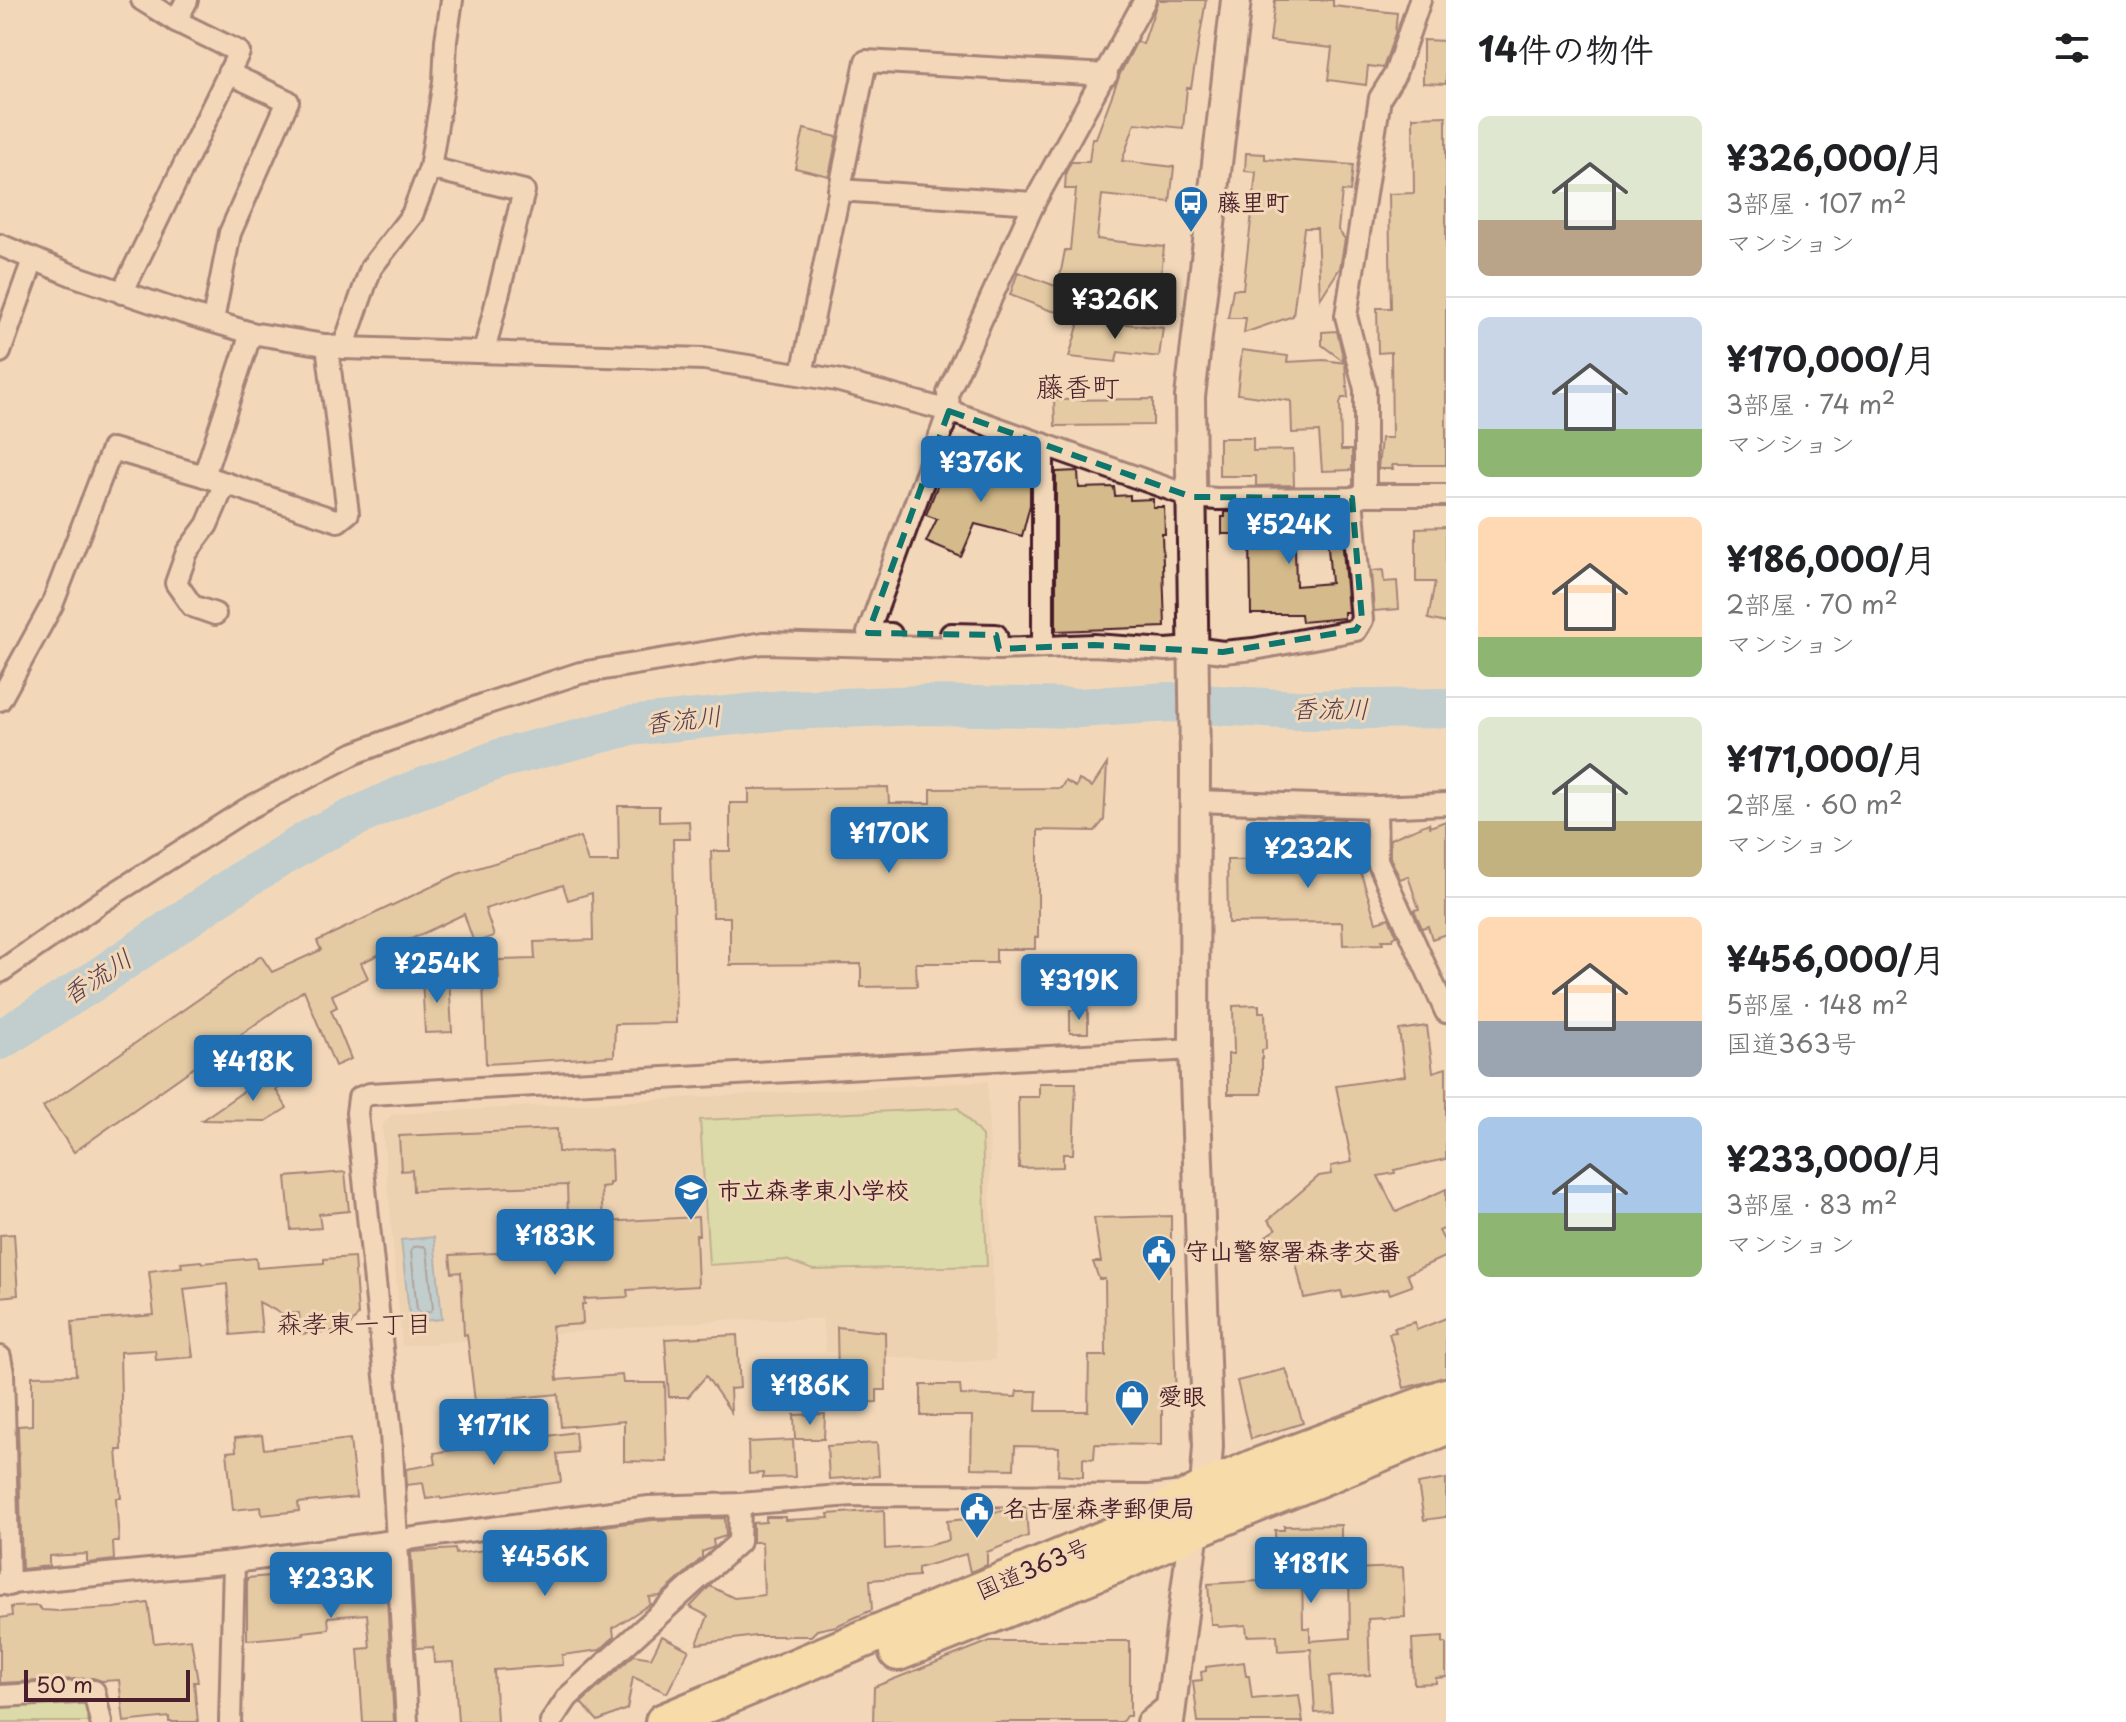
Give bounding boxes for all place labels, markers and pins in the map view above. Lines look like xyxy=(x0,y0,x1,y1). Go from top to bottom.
place label: 藤里町 xyxy=(1217,183,1289,219)
bus stop icon: 藤里町 xyxy=(1172,184,1210,234)
pin: ¥326K xyxy=(1059,273,1171,341)
pin: ¥376K xyxy=(925,436,1037,504)
pin: ¥524K xyxy=(1233,498,1345,566)
pin: ¥170K xyxy=(833,807,945,875)
pin: ¥232K xyxy=(1252,822,1364,890)
pin: ¥254K xyxy=(381,937,493,1005)
pin: ¥319K xyxy=(1023,954,1135,1022)
pin: ¥418K xyxy=(197,1035,309,1103)
place label: 市立森孝東小学校 xyxy=(717,1171,909,1207)
school or university icon: 市立森孝東小学校 xyxy=(672,1172,710,1222)
pin: ¥183K xyxy=(499,1209,611,1277)
place label: 守山警察署森孝交番 xyxy=(1185,1232,1401,1268)
public building icon: 守山警察署森孝交番 xyxy=(1140,1233,1178,1283)
pin: ¥186K xyxy=(754,1359,866,1427)
place label: 愛眼 xyxy=(1158,1377,1206,1413)
shop icon: 愛眼 xyxy=(1113,1378,1151,1428)
pin: ¥171K xyxy=(438,1399,550,1467)
place label: 名古屋森孝郵便局 xyxy=(1003,1489,1195,1525)
public building icon: 名古屋森孝郵便局 xyxy=(958,1490,996,1540)
pin: ¥456K xyxy=(489,1530,601,1598)
pin: ¥181K xyxy=(1255,1537,1367,1605)
pin: ¥233K xyxy=(275,1552,387,1620)

